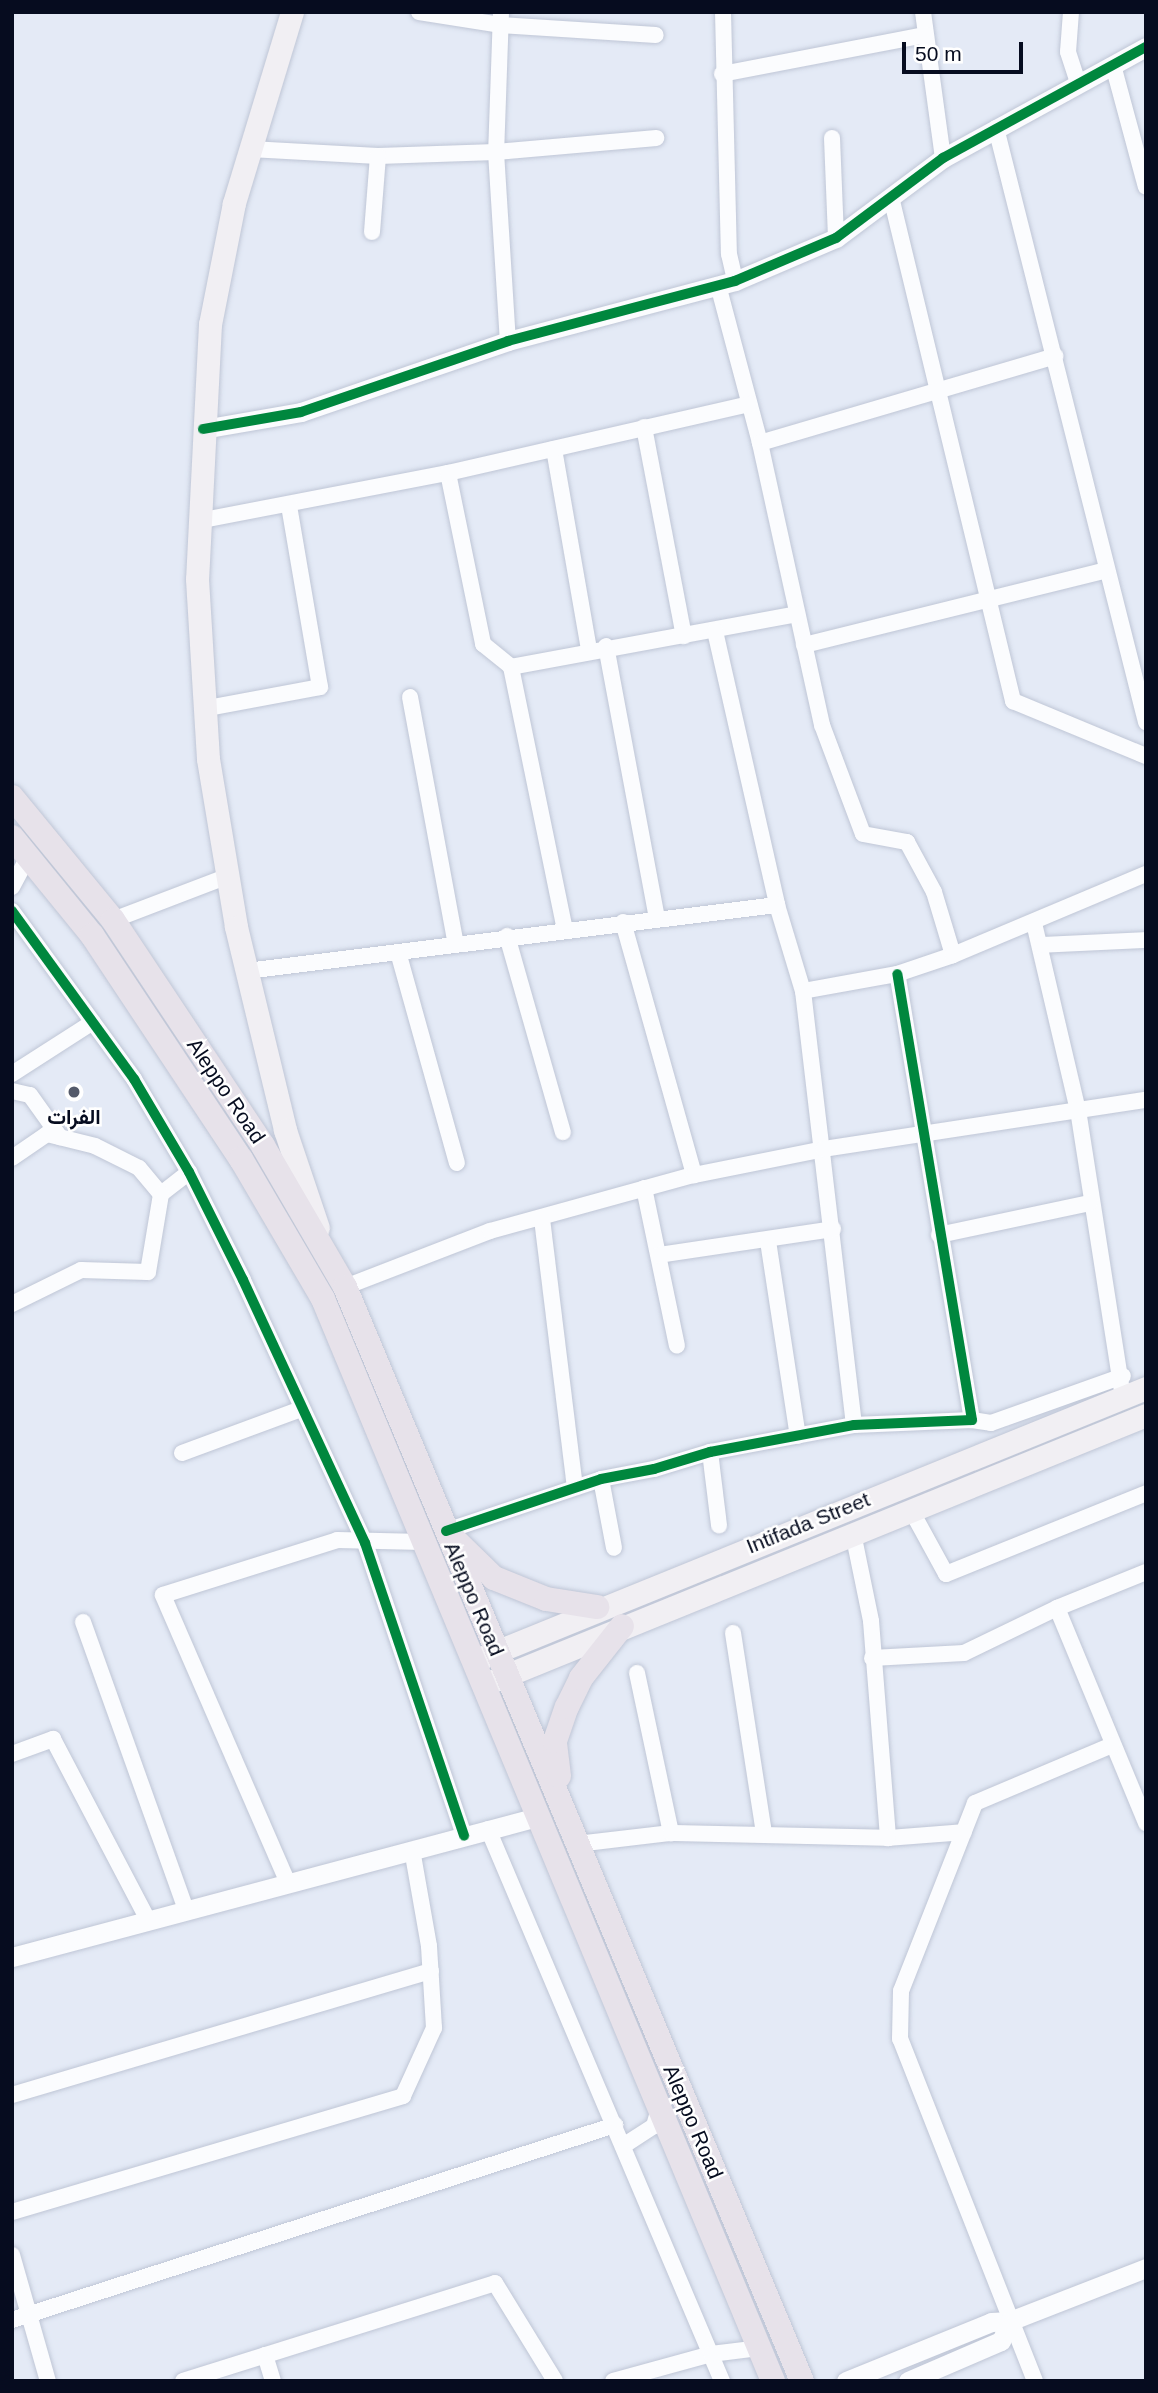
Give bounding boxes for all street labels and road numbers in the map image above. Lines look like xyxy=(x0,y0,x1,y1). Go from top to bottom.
street label: Aleppo Road xyxy=(182,1034,270,1148)
street label: Intifada Street xyxy=(743,1487,873,1559)
street label: Aleppo Road xyxy=(439,1538,509,1660)
street label: Aleppo Road xyxy=(658,2061,728,2183)

